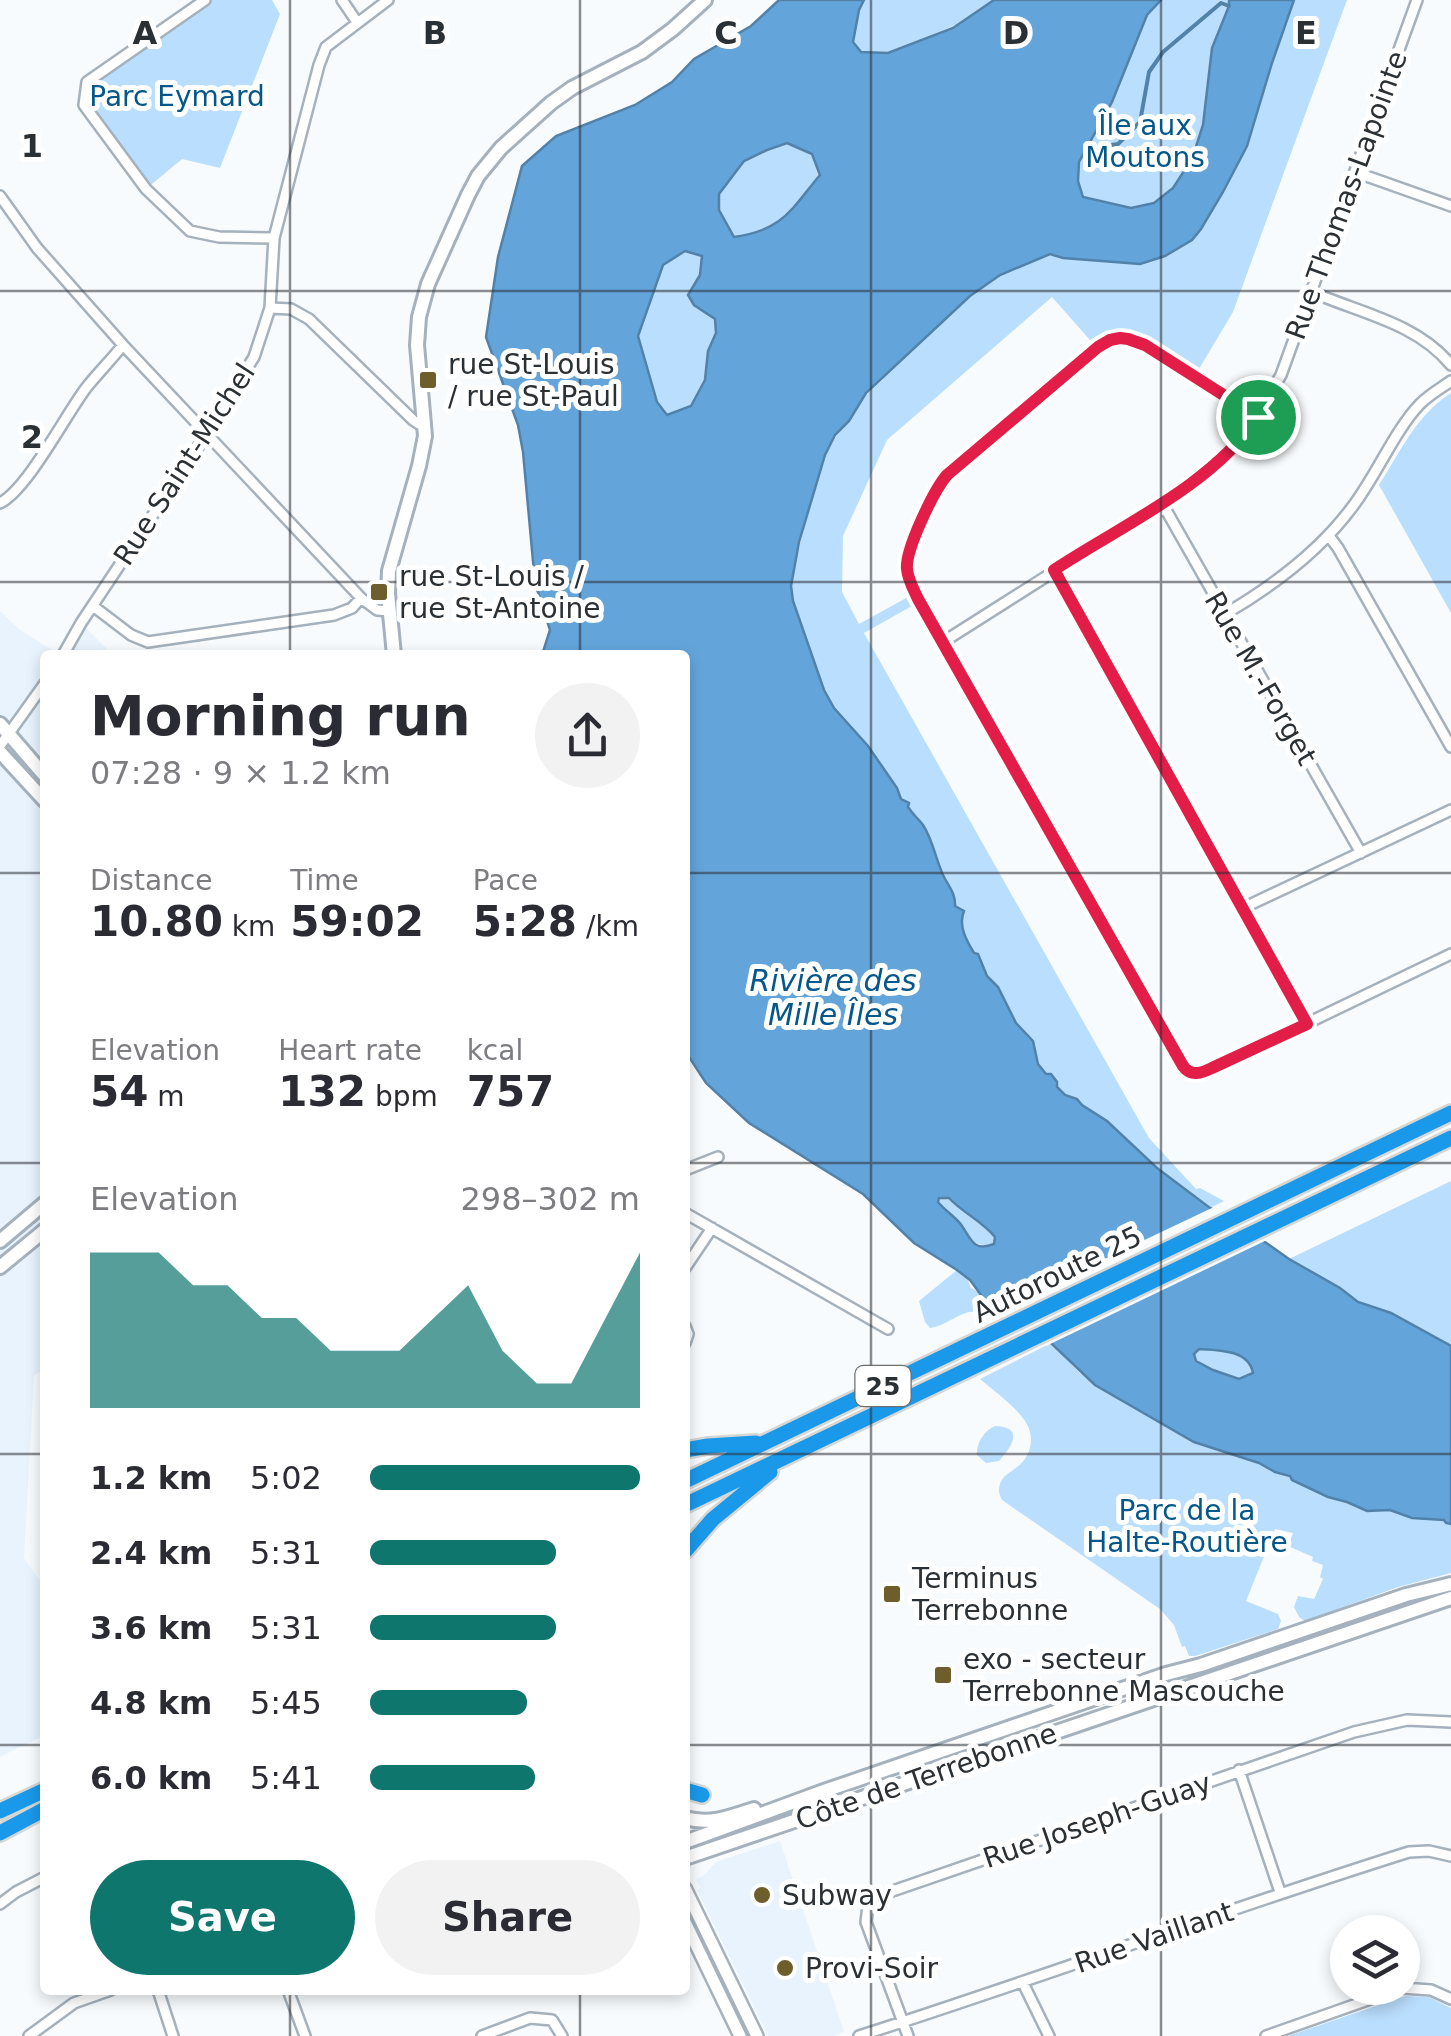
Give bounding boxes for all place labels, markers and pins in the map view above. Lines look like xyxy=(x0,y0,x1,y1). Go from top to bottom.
place label: rue St-Louis / rue St-Paul xyxy=(448,348,619,413)
marker: rue St-Louis / rue St-Paul xyxy=(417,369,439,391)
pin xyxy=(1216,375,1301,460)
place label: rue St-Louis / rue St-Antoine xyxy=(399,560,600,625)
marker: rue St-Louis / rue St-Antoine xyxy=(368,581,390,603)
place label: Terminus Terrebonne xyxy=(911,1562,1068,1627)
marker: Terminus Terrebonne xyxy=(881,1583,903,1605)
place label: exo - secteur Terrebonne Mascouche xyxy=(962,1643,1285,1708)
marker: exo - secteur Terrebonne Mascouche xyxy=(932,1664,954,1686)
place label: Subway xyxy=(782,1879,892,1912)
marker: Subway xyxy=(751,1884,773,1906)
place label: Provi-Soir xyxy=(805,1952,939,1985)
marker: Provi-Soir xyxy=(774,1957,796,1979)

